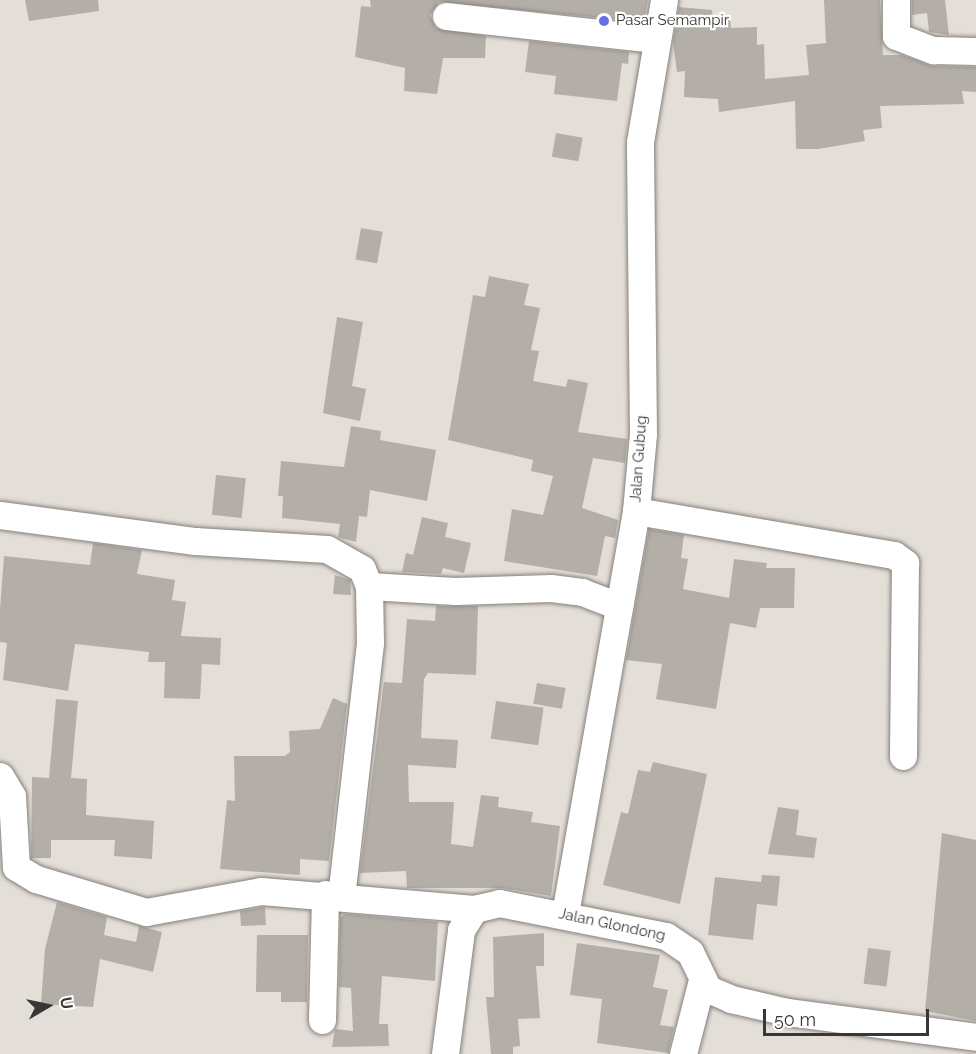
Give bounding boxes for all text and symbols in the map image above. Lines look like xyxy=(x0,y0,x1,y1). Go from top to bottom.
place label: Pasar Semampir xyxy=(616,12,729,30)
marker: Pasar Semampir xyxy=(597,14,611,28)
street label: Jalan Gubug xyxy=(627,415,651,503)
street label: Jalan Glondong xyxy=(557,905,667,945)
north arrow xyxy=(18,976,78,1036)
text: U xyxy=(56,996,77,1011)
scale bar xyxy=(766,997,932,1035)
text: 50 m xyxy=(774,1009,816,1030)

